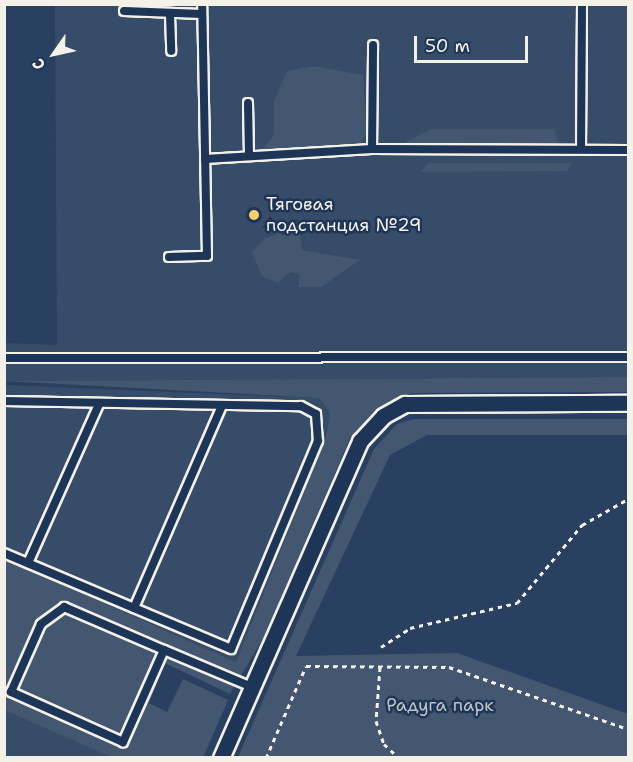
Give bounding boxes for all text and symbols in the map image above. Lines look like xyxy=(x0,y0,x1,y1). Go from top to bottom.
north arrow xyxy=(24,24,84,84)
scale bar xyxy=(417,24,531,62)
text: 50 m xyxy=(425,34,470,58)
text: С xyxy=(27,54,50,74)
place label: Тяговая подстанция №29 xyxy=(266,194,421,236)
marker: Тяговая подстанция №29 xyxy=(247,208,261,222)
park label: Радуга парк xyxy=(386,694,494,716)

